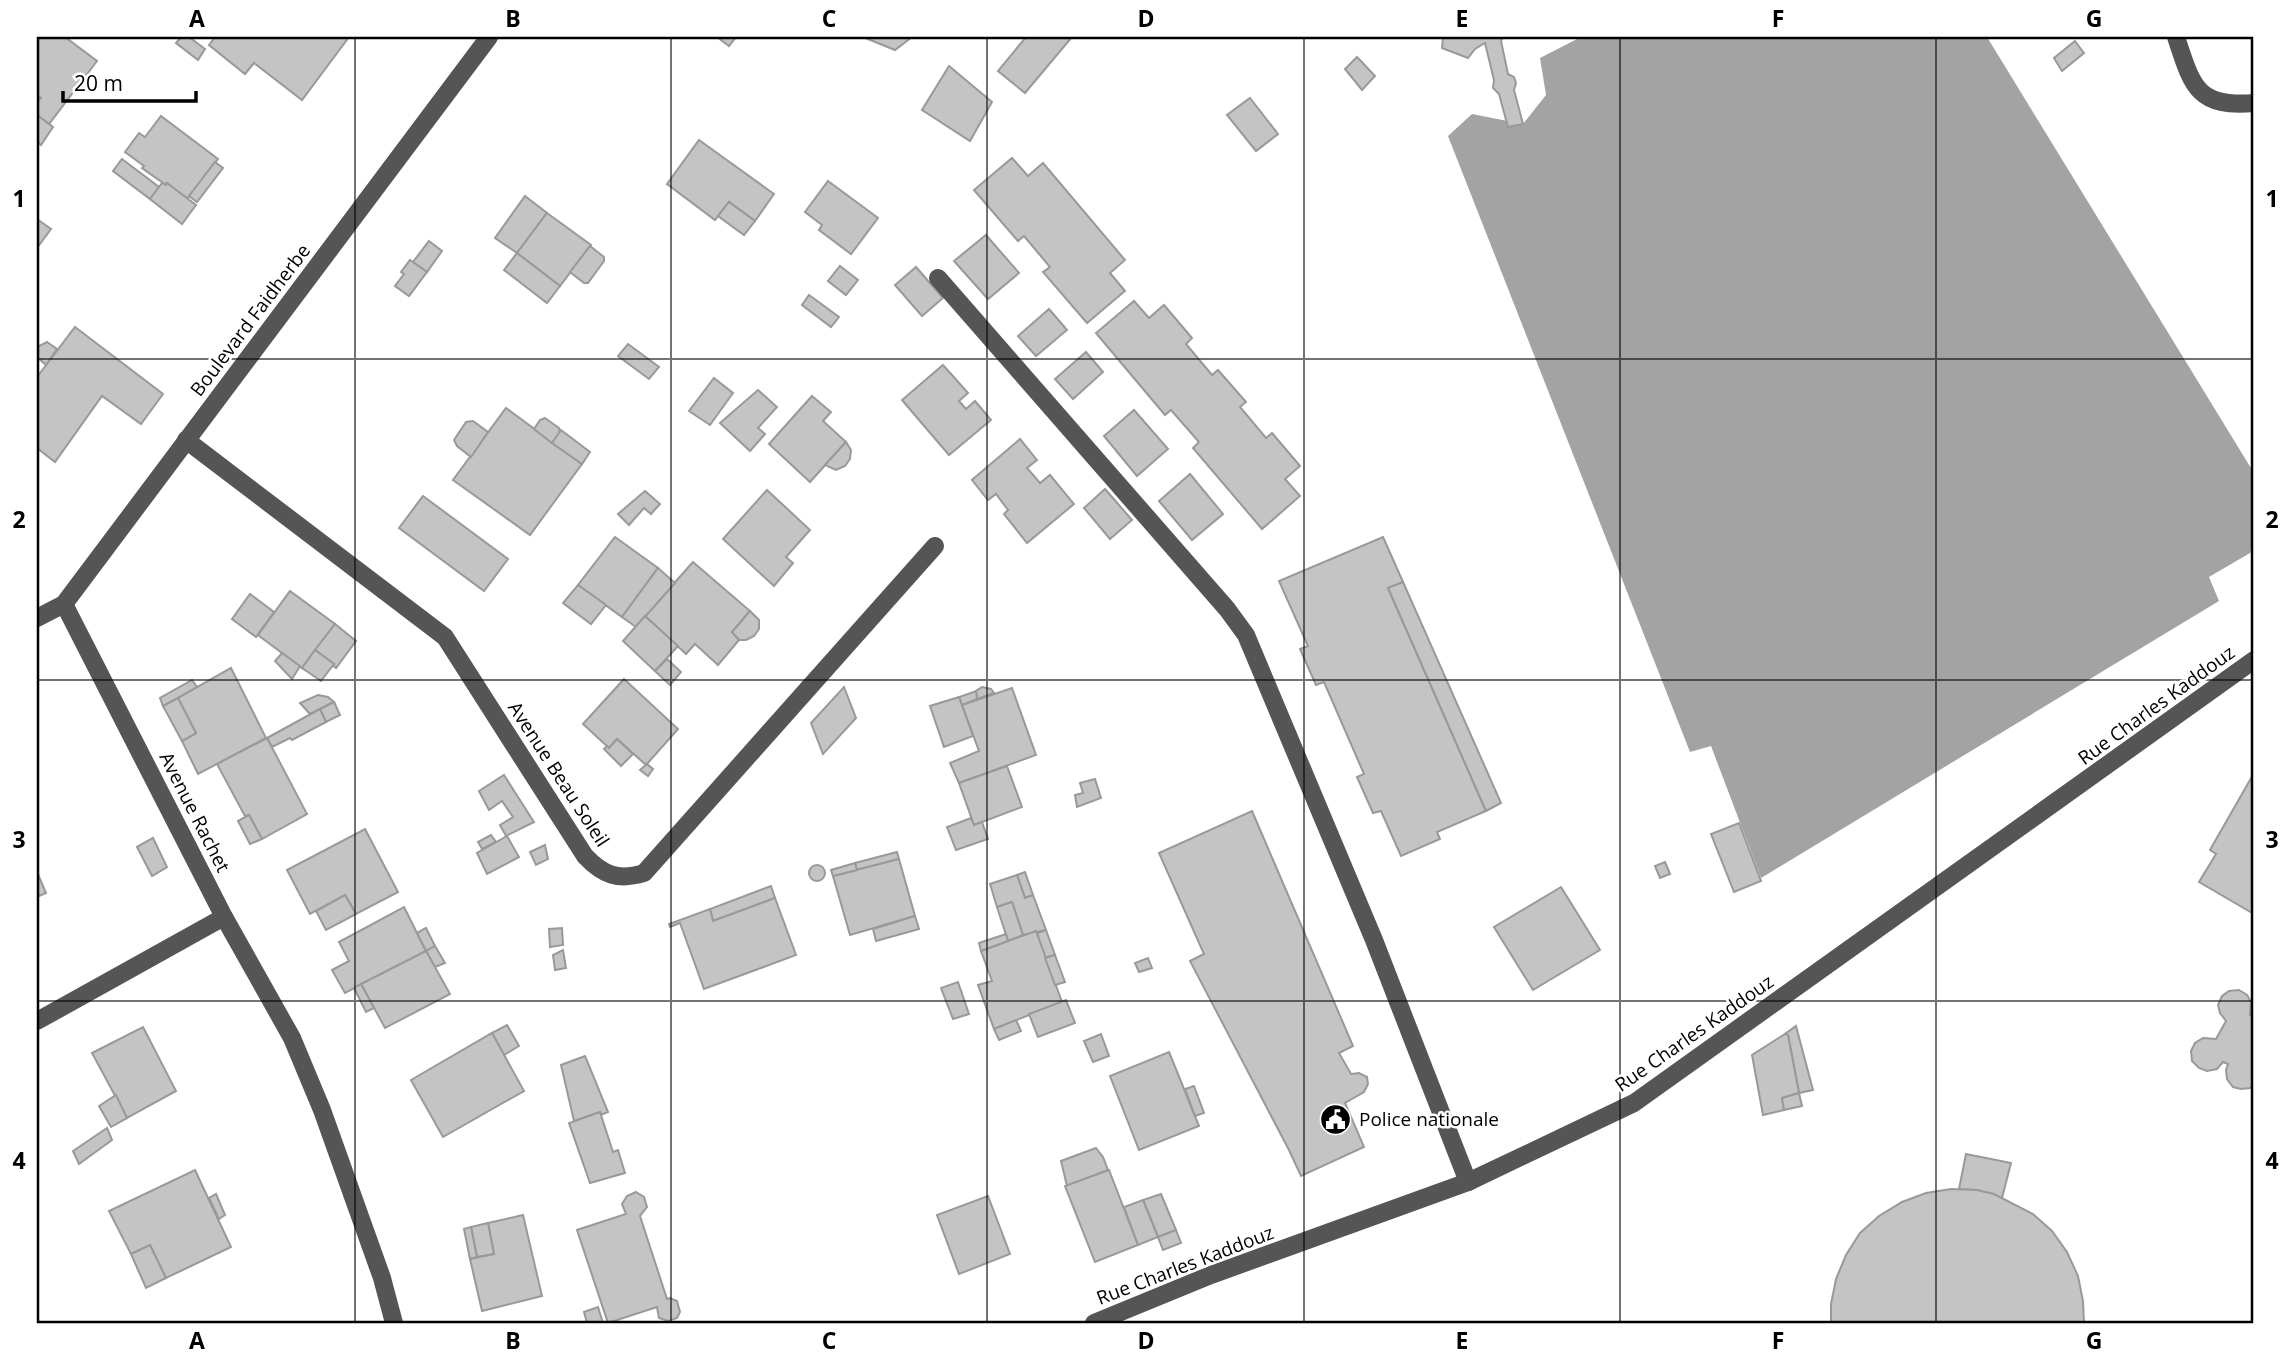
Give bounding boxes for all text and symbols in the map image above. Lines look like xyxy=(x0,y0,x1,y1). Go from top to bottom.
text: A xyxy=(189,2,205,34)
text: B xyxy=(505,2,521,34)
text: C xyxy=(822,2,836,34)
text: D xyxy=(1137,2,1155,34)
text: E xyxy=(1456,2,1468,34)
text: F xyxy=(1772,2,1784,34)
text: G xyxy=(2086,2,2102,34)
scale bar xyxy=(63,60,196,104)
text: 20 m xyxy=(74,69,123,97)
text: 1 xyxy=(12,182,26,214)
text: 1 xyxy=(2265,182,2279,214)
street label: Boulevard Faidherbe xyxy=(184,239,316,401)
text: 2 xyxy=(12,503,26,535)
text: 2 xyxy=(2265,503,2279,535)
street label: Rue Charles Kaddouz xyxy=(2072,639,2240,771)
street label: Avenue Beau Soleil xyxy=(502,696,616,852)
street label: Avenue Rachet xyxy=(154,747,237,877)
text: 3 xyxy=(12,823,26,855)
text: 3 xyxy=(2265,823,2279,855)
street label: Rue Charles Kaddouz xyxy=(1610,968,1778,1098)
public building icon: Police nationale xyxy=(1319,1102,1353,1136)
place label: Police nationale xyxy=(1359,1106,1499,1132)
text: 4 xyxy=(12,1144,26,1176)
text: 4 xyxy=(2265,1144,2279,1176)
street label: Rue Charles Kaddouz xyxy=(1093,1219,1277,1311)
text: A xyxy=(189,1324,205,1356)
text: B xyxy=(505,1324,521,1356)
text: C xyxy=(822,1324,836,1356)
text: D xyxy=(1137,1324,1155,1356)
text: E xyxy=(1456,1324,1468,1356)
text: F xyxy=(1772,1324,1784,1356)
text: G xyxy=(2086,1324,2102,1356)

